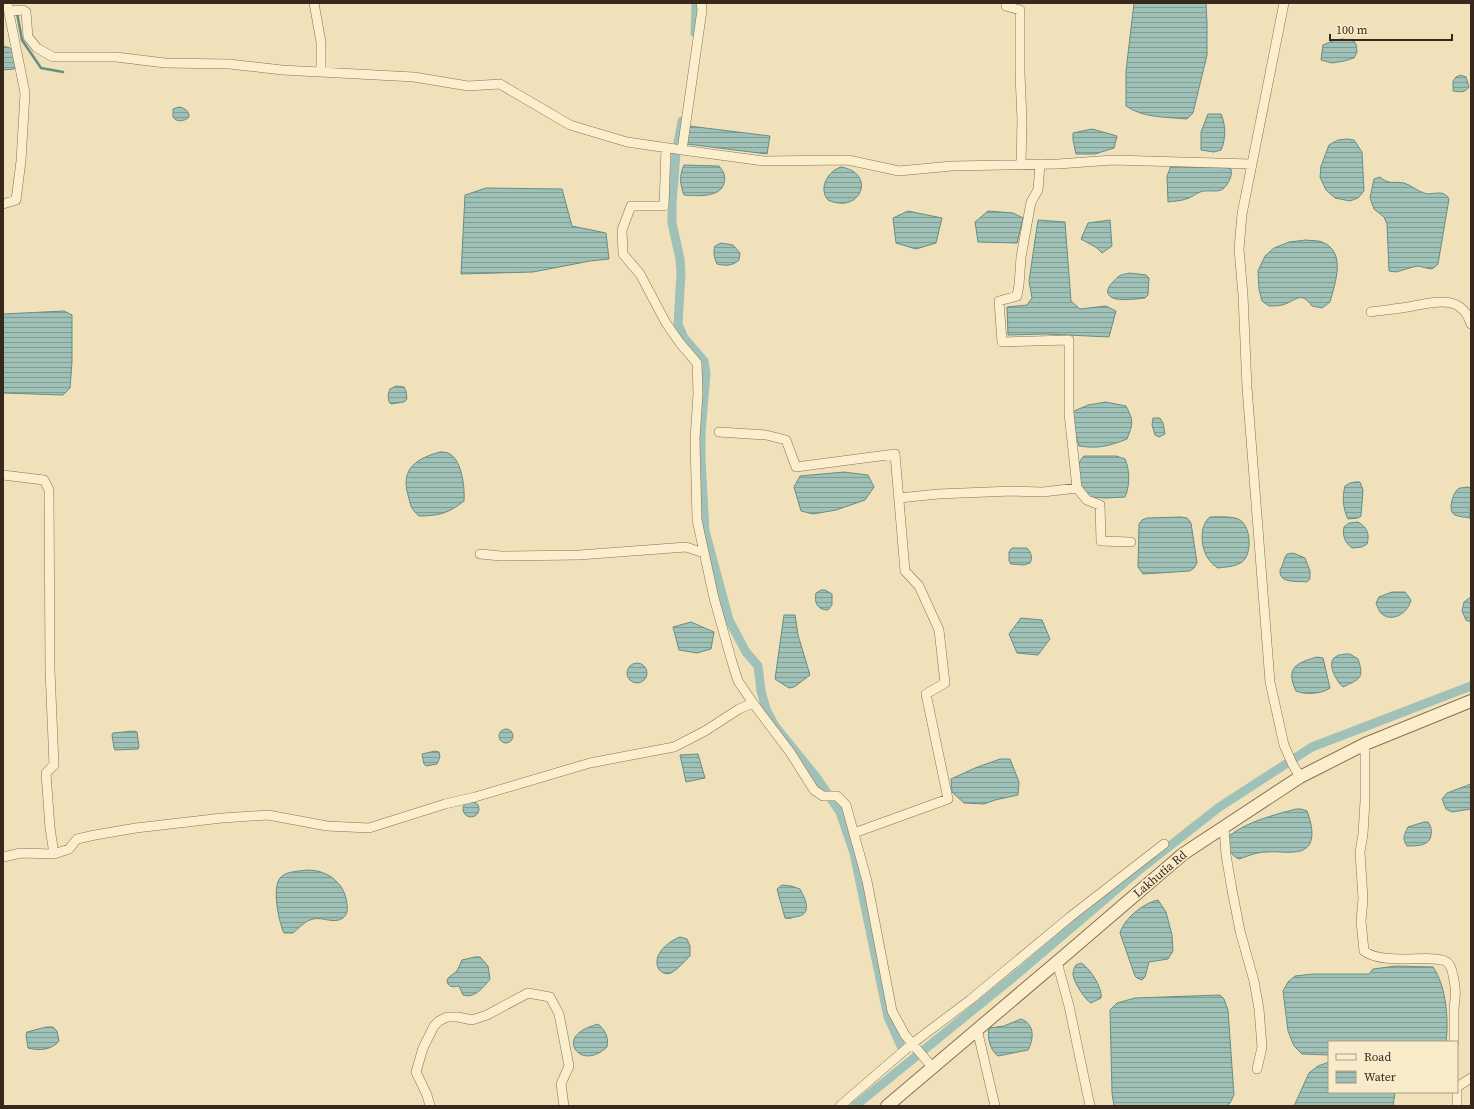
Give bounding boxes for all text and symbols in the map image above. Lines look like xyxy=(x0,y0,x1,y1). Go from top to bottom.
scale bar xyxy=(1330,16,1452,42)
text: 100 m xyxy=(1336,22,1368,38)
street label: Lakhutia Rd xyxy=(1130,847,1190,901)
legend xyxy=(1328,1041,1458,1093)
text: Road xyxy=(1364,1049,1391,1065)
text: Water xyxy=(1364,1069,1396,1085)

